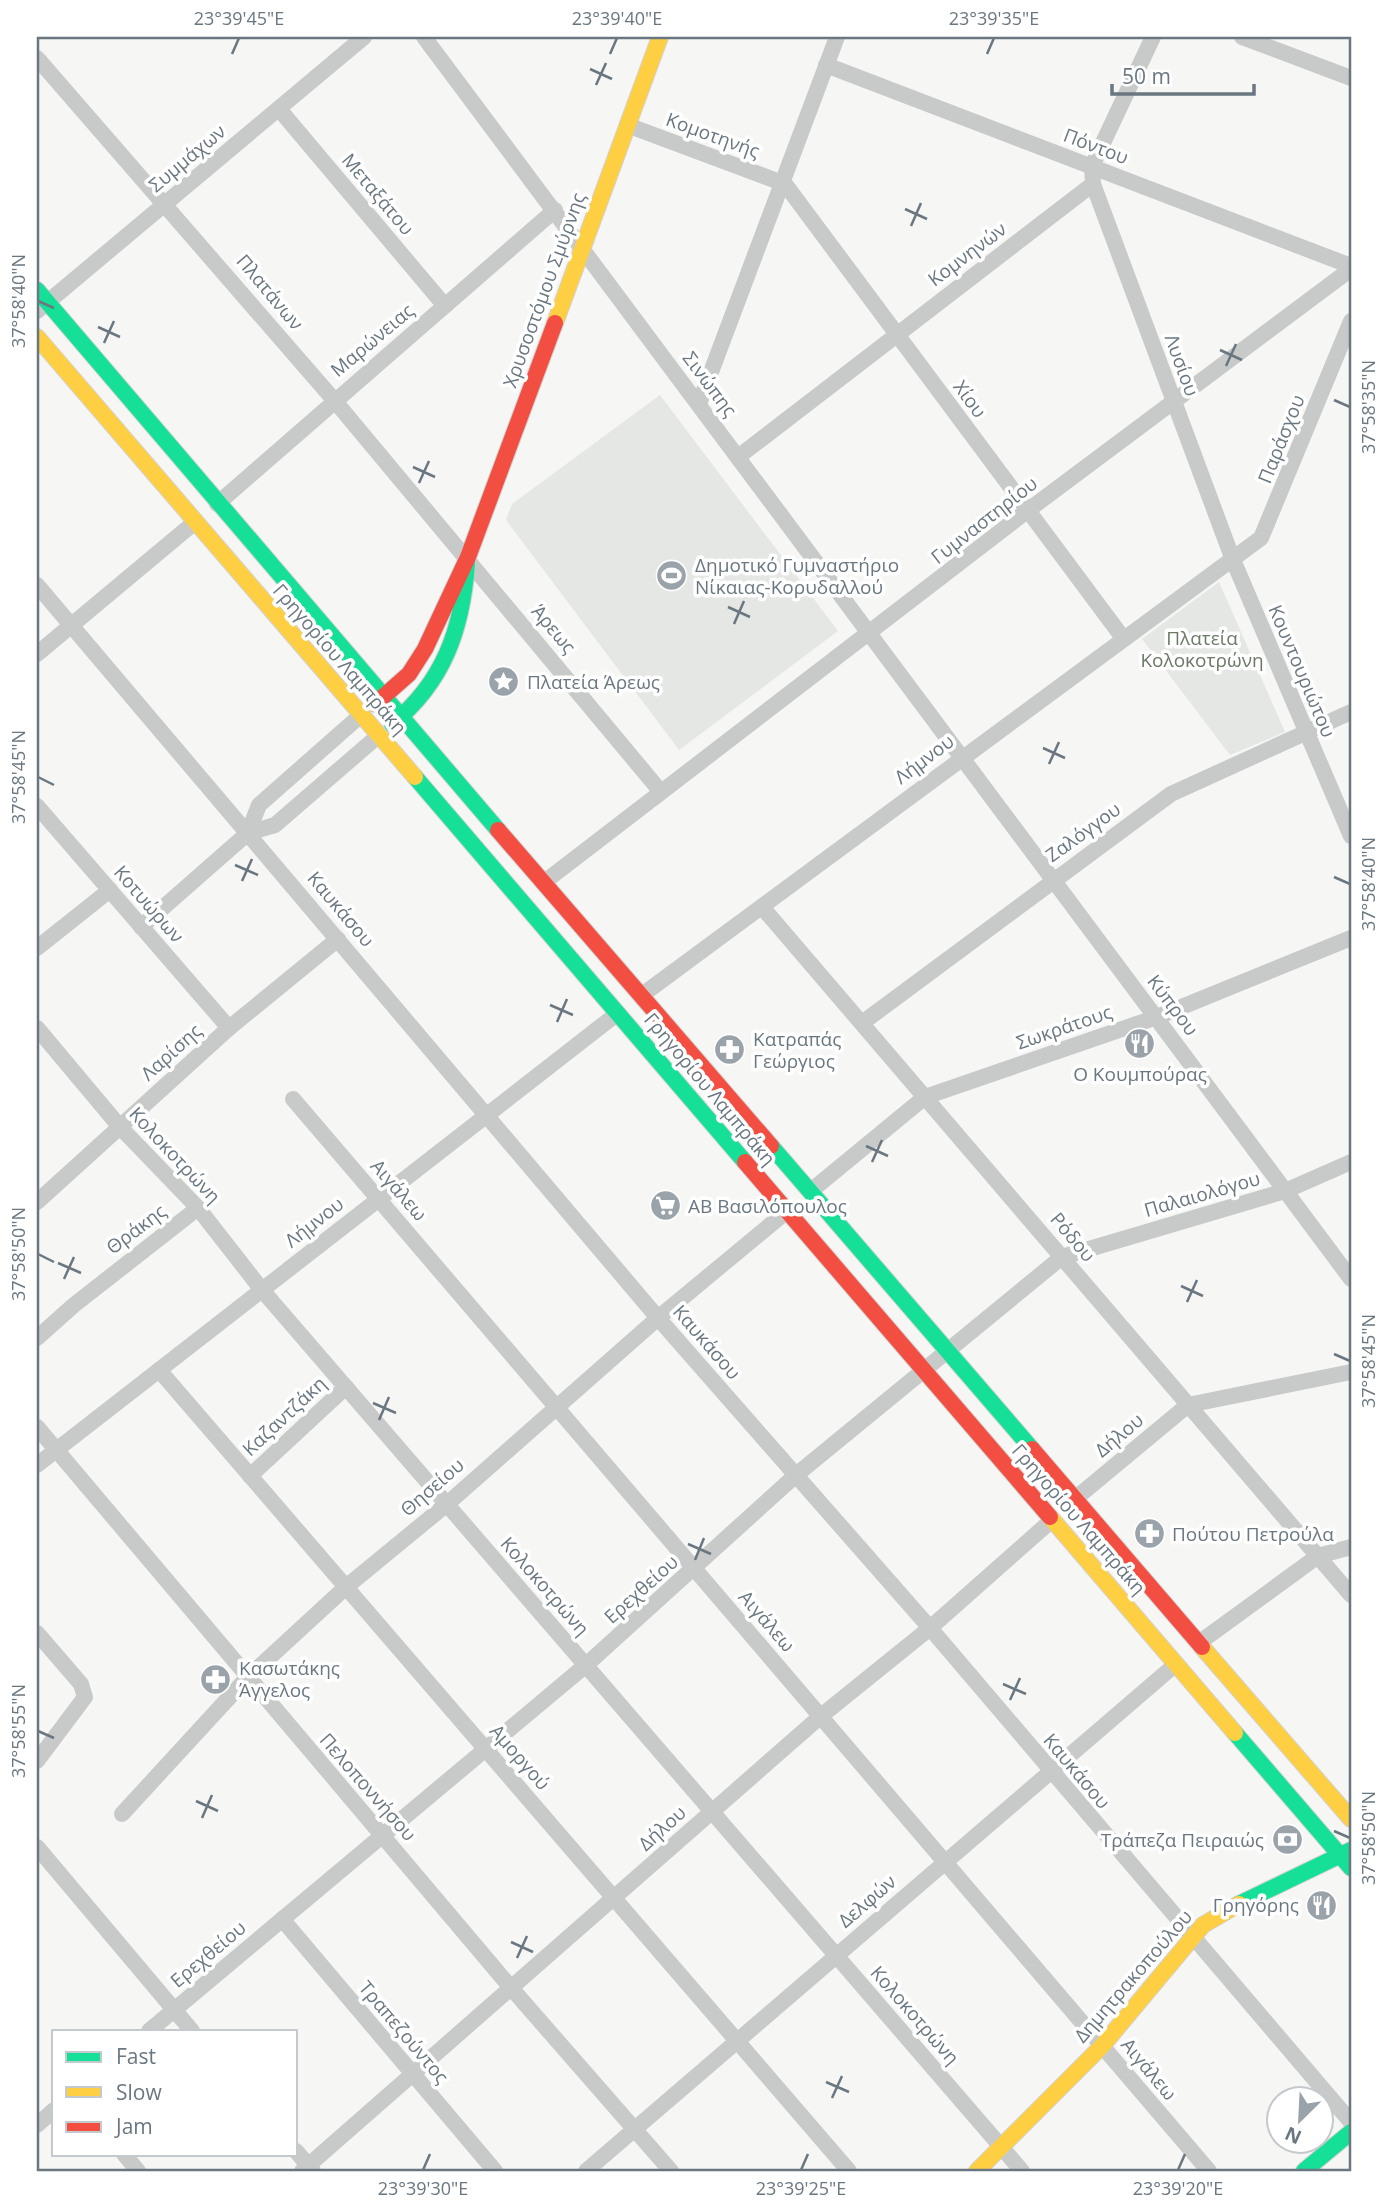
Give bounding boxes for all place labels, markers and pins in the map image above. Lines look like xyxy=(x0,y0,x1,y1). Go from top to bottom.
place label: Δημοτικό Γυμναστήριο Νίκαιας-Κορυδαλλού xyxy=(695,552,899,600)
sports icon: Δημοτικό Γυμναστήριο Νίκαιας-Κορυδαλλού xyxy=(655,559,689,593)
place icon: Πλατεία Άρεως xyxy=(487,665,521,699)
place label: Πλατεία Άρεως xyxy=(527,669,660,695)
place label: Κατραπάς Γεώργιος xyxy=(753,1026,841,1074)
restaurant icon: Ο Κουμπούρας xyxy=(1123,1026,1157,1060)
pharmacy icon: Κατραπάς Γεώργιος xyxy=(713,1033,747,1067)
place label: Ο Κουμπούρας xyxy=(1073,1061,1207,1087)
supermarket icon: ΑΒ Βασιλόπουλος xyxy=(648,1189,682,1223)
place label: ΑΒ Βασιλόπουλος xyxy=(688,1193,847,1219)
pharmacy icon: Πούτου Πετρούλα xyxy=(1132,1517,1166,1551)
place label: Πούτου Πετρούλα xyxy=(1172,1521,1334,1547)
place label: Κασωτάκης Άγγελος xyxy=(239,1655,340,1703)
pharmacy icon: Κασωτάκης Άγγελος xyxy=(199,1662,233,1696)
bank icon: Τράπεζα Πειραιώς xyxy=(1270,1823,1304,1857)
place label: Τράπεζα Πειραιώς xyxy=(1101,1827,1264,1853)
restaurant icon: Γρηγόρης xyxy=(1305,1888,1339,1922)
place label: Γρηγόρης xyxy=(1213,1892,1299,1918)

